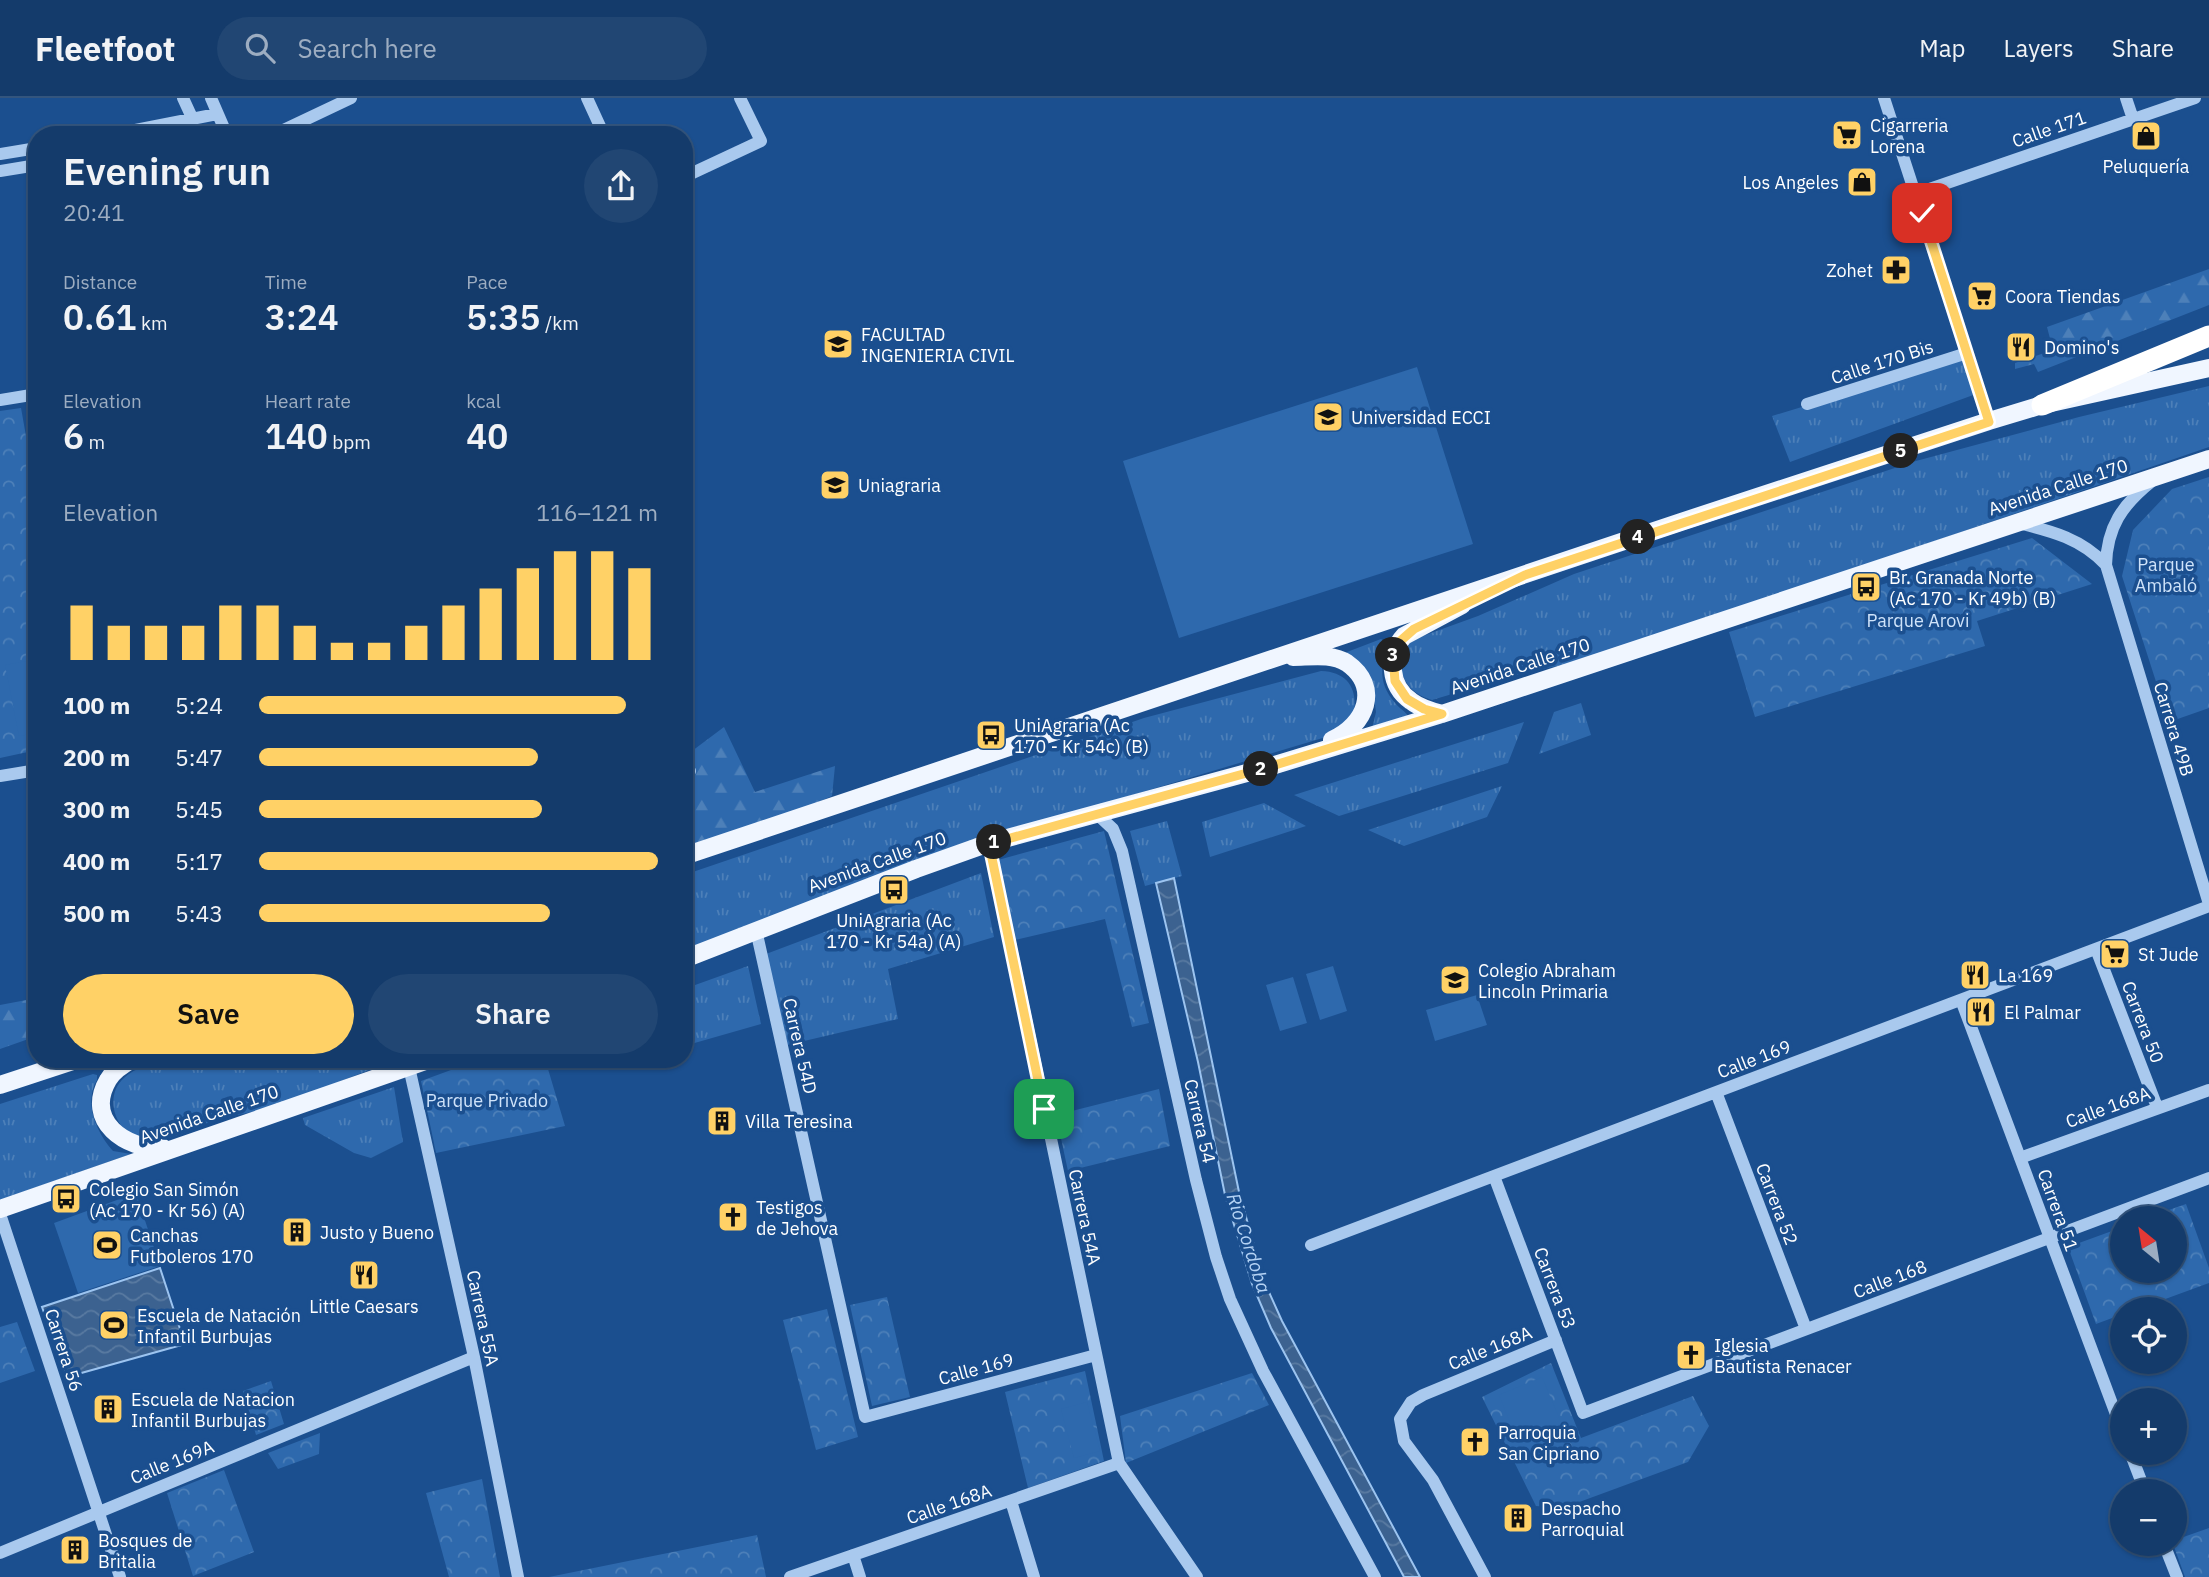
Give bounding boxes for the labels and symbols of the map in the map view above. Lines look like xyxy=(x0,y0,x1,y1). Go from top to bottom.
street label: Calle 171 xyxy=(2009,106,2089,152)
place label: Cigarreria Lorena xyxy=(1870,114,1949,158)
supermarket icon: Cigarreria Lorena xyxy=(1830,118,1864,152)
shop icon: Peluquería xyxy=(2129,119,2163,153)
place label: Peluquería xyxy=(2103,155,2190,178)
shop icon: Los Angeles xyxy=(1845,165,1879,199)
place label: Los Angeles xyxy=(1742,171,1839,194)
pin xyxy=(1892,183,1952,243)
pharmacy icon: Zohet xyxy=(1879,253,1913,287)
place label: Zohet xyxy=(1826,259,1873,282)
supermarket icon: Coora Tiendas xyxy=(1965,279,1999,313)
place label: Coora Tiendas xyxy=(2005,285,2120,308)
place label: FACULTAD INGENIERIA CIVIL xyxy=(861,323,1014,367)
school or university icon: FACULTAD INGENIERIA CIVIL xyxy=(821,327,855,361)
restaurant icon: Domino's xyxy=(2004,330,2038,364)
street label: Calle 170 Bis xyxy=(1828,335,1936,389)
place label: Domino's xyxy=(2044,336,2119,359)
school or university icon: Universidad ECCI xyxy=(1311,400,1345,434)
place label: Universidad ECCI xyxy=(1351,406,1491,429)
pin: 5 xyxy=(1884,434,1918,468)
street label: Avenida Calle 170 xyxy=(1985,454,2131,520)
school or university icon: Uniagraria xyxy=(818,468,852,502)
place label: Uniagraria xyxy=(858,474,941,497)
pin: 4 xyxy=(1620,520,1656,555)
park label: Parque Ambaló xyxy=(2135,553,2197,597)
place label: Br. Granada Norte (Ac 170 - Kr 49b) (B) xyxy=(1889,566,2056,610)
bus stop icon: Br. Granada Norte (Ac 170 - Kr 49b) (B) xyxy=(1849,570,1883,604)
park label: Parque Arovi xyxy=(1867,609,1969,632)
street label: Avenida Calle 170 xyxy=(1447,633,1593,699)
pin: 3 xyxy=(1376,638,1410,672)
street label: Carrera 49B xyxy=(2149,679,2199,779)
place label: UniAgraria (Ac 170 - Kr 54c) (B) xyxy=(1014,714,1149,758)
bus stop icon: UniAgraria (Ac 170 - Kr 54c) (B) xyxy=(974,718,1008,752)
pin: 2 xyxy=(1244,752,1278,786)
pin: 1 xyxy=(976,824,1012,860)
street label: Avenida Calle 170 xyxy=(805,826,949,898)
bus stop icon: UniAgraria (Ac 170 - Kr 54a) (A) xyxy=(877,873,911,907)
place label: UniAgraria (Ac 170 - Kr 54a) (A) xyxy=(826,909,962,953)
supermarket icon: St Jude xyxy=(2098,937,2132,971)
place label: St Jude xyxy=(2138,943,2199,966)
restaurant icon: La 169 xyxy=(1958,958,1992,992)
place label: Colegio Abraham Lincoln Primaria xyxy=(1478,959,1616,1003)
school or university icon: Colegio Abraham Lincoln Primaria xyxy=(1438,963,1472,997)
place label: La 169 xyxy=(1998,964,2053,987)
street label: Carrera 50 xyxy=(2117,978,2169,1066)
restaurant icon: El Palmar xyxy=(1964,995,1998,1029)
street label: Carrera 54D xyxy=(778,996,822,1096)
place label: El Palmar xyxy=(2004,1001,2081,1024)
street label: Calle 169 xyxy=(1714,1034,1794,1084)
street label: Carrera 54 xyxy=(1179,1077,1221,1166)
street label: Avenida Calle 170 xyxy=(136,1079,282,1149)
pin xyxy=(1014,1079,1074,1139)
street label: Calle 168A xyxy=(2062,1081,2154,1133)
park label: Parque Privado xyxy=(426,1089,548,1112)
building icon: Villa Teresina xyxy=(705,1104,739,1138)
place label: Villa Teresina xyxy=(745,1110,853,1133)
street label: Carrera 52 xyxy=(1751,1160,1803,1248)
street label: Carrera 51 xyxy=(2033,1166,2083,1254)
street label: Carrera 54A xyxy=(1064,1167,1106,1267)
place label: Colegio San Simón (Ac 170 - Kr 56) (A) xyxy=(89,1178,246,1222)
bus stop icon: Colegio San Simón (Ac 170 - Kr 56) (A) xyxy=(49,1182,83,1216)
water label: Rio Cordoba xyxy=(1222,1190,1276,1296)
place label: Testigos de Jehova xyxy=(756,1196,838,1240)
church icon: Testigos de Jehova xyxy=(716,1200,750,1234)
north arrow xyxy=(2110,1206,2188,1283)
building icon: Justo y Bueno xyxy=(280,1215,314,1249)
place label: Justo y Bueno xyxy=(320,1221,434,1244)
place label: Canchas Futboleros 170 xyxy=(130,1224,253,1268)
sports icon: Canchas Futboleros 170 xyxy=(90,1228,124,1262)
street label: Carrera 53 xyxy=(1529,1244,1581,1332)
street label: Calle 168 xyxy=(1850,1254,1930,1304)
restaurant icon: Little Caesars xyxy=(347,1258,381,1292)
street label: Carrera 55A xyxy=(462,1268,504,1368)
place label: Little Caesars xyxy=(309,1295,419,1318)
place label: Escuela de Natación Infantil Burbujas xyxy=(137,1304,301,1348)
street label: Carrera 56 xyxy=(40,1306,88,1394)
sports icon: Escuela de Natación Infantil Burbujas xyxy=(97,1308,131,1342)
street label: Calle 168A xyxy=(1445,1321,1536,1375)
place label: Iglesia Bautista Renacer xyxy=(1714,1334,1852,1378)
church icon: Iglesia Bautista Renacer xyxy=(1674,1338,1708,1372)
street label: Calle 169 xyxy=(936,1348,1016,1390)
place label: Escuela de Natacion Infantil Burbujas xyxy=(131,1388,295,1432)
building icon: Escuela de Natacion Infantil Burbujas xyxy=(91,1392,125,1426)
place label: Parroquia San Cipriano xyxy=(1498,1421,1600,1465)
church icon: Parroquia San Cipriano xyxy=(1458,1425,1492,1459)
street label: Calle 169A xyxy=(127,1435,218,1489)
street label: Calle 168A xyxy=(903,1479,995,1529)
place label: Despacho Parroquial xyxy=(1541,1497,1624,1541)
building icon: Despacho Parroquial xyxy=(1501,1501,1535,1535)
place label: Bosques de Britalia xyxy=(98,1529,193,1573)
building icon: Bosques de Britalia xyxy=(58,1533,92,1567)

